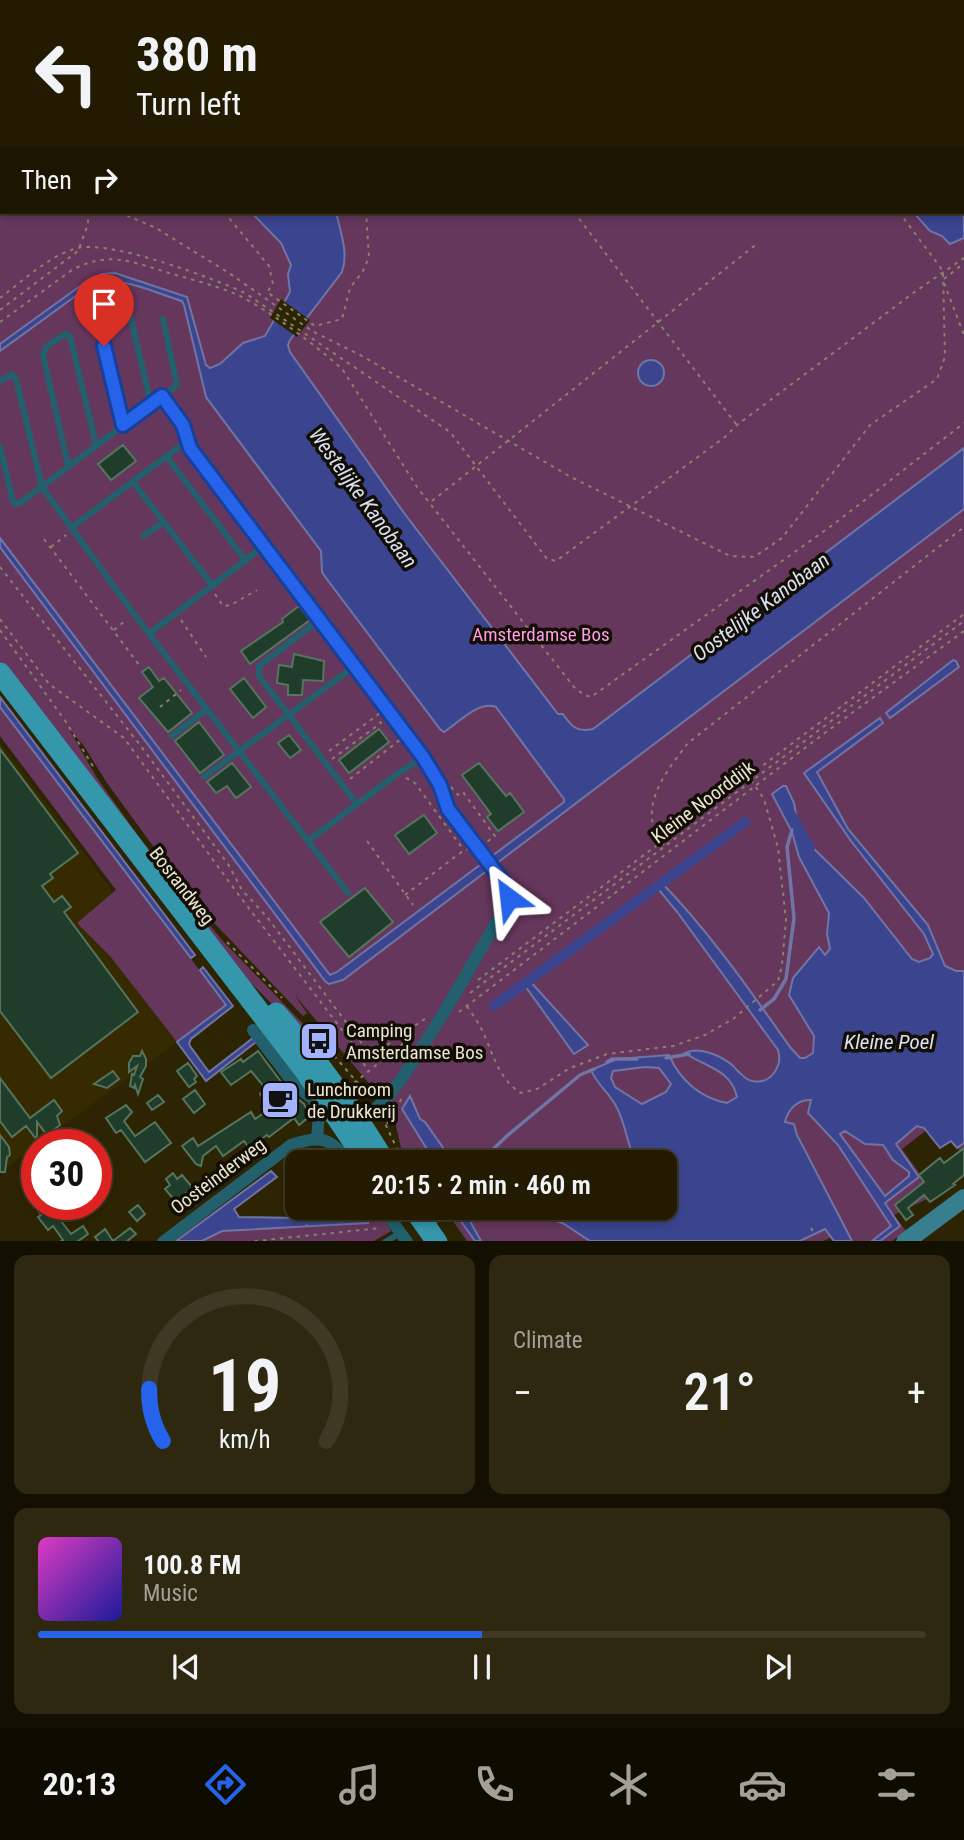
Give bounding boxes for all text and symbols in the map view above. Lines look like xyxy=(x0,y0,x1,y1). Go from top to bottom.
text: 380 m xyxy=(136,26,258,83)
icon: left xyxy=(21,28,112,119)
text: Turn left xyxy=(136,85,241,123)
icon: right xyxy=(86,161,124,199)
text: Then xyxy=(21,165,72,195)
pin xyxy=(74,274,134,346)
icon: arrive xyxy=(85,285,123,323)
water label: Westelijke Kanobaan xyxy=(304,423,422,573)
water label: Oostelijke Kanobaan xyxy=(688,548,834,666)
park label: Amsterdamse Bos xyxy=(472,623,610,646)
street label: Kleine Noorddijk xyxy=(647,756,759,848)
street label: Bosrandweg xyxy=(145,843,219,929)
position arrow xyxy=(472,861,546,935)
place label: Camping Amsterdamse Bos xyxy=(346,1019,483,1064)
bus stop icon: Camping Amsterdamse Bos xyxy=(298,1020,340,1062)
water label: Kleine Poel xyxy=(844,1030,934,1054)
place label: Lunchroom de Drukkerij xyxy=(307,1078,396,1123)
cafe icon: Lunchroom de Drukkerij xyxy=(259,1079,301,1121)
speed limit sign: 30 xyxy=(21,1129,112,1220)
street label: Oosteinderweg xyxy=(166,1133,270,1219)
text: 20:15 · 2 min · 460 m xyxy=(371,1170,591,1200)
text: Climate xyxy=(513,1327,583,1354)
text: 19 xyxy=(208,1343,281,1429)
text: 21° xyxy=(683,1362,756,1423)
text: − xyxy=(513,1371,532,1415)
text: + xyxy=(907,1371,926,1415)
text: km/h xyxy=(219,1424,270,1453)
text: 100.8 FM xyxy=(143,1550,241,1580)
text: Music xyxy=(143,1580,198,1607)
icon: previous xyxy=(167,1648,205,1686)
icon: pause xyxy=(463,1648,501,1686)
icon: next xyxy=(759,1648,797,1686)
icon: directions xyxy=(201,1760,250,1809)
icon: music xyxy=(335,1760,384,1809)
icon: phone xyxy=(470,1760,519,1809)
icon: climate xyxy=(604,1760,653,1809)
icon: car xyxy=(738,1760,787,1809)
icon: filters xyxy=(872,1760,921,1809)
text: 20:13 xyxy=(43,1765,116,1803)

